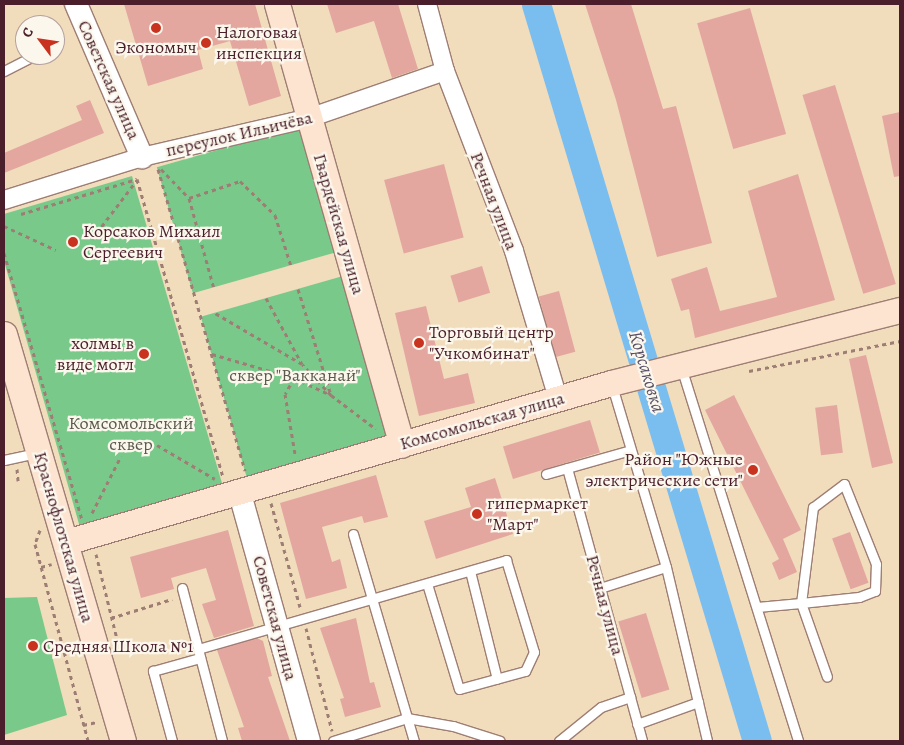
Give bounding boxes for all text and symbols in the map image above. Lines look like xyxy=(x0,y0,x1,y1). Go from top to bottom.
north arrow xyxy=(15,15,65,65)
street label: Советская улица xyxy=(73,17,145,143)
marker: Экономыч xyxy=(150,22,162,34)
place label: Налоговая инспекция xyxy=(216,22,302,64)
text: С xyxy=(17,24,38,41)
place label: Экономыч xyxy=(115,36,197,58)
marker: Налоговая инспекция xyxy=(200,37,212,49)
street label: переулок Ильичёва xyxy=(164,107,314,161)
street label: Речная улица xyxy=(465,149,523,253)
street label: Гвардейская улица xyxy=(309,151,369,297)
place label: Корсаков Михаил Сергеевич xyxy=(83,221,221,264)
marker: Корсаков Михаил Сергеевич xyxy=(67,236,79,248)
place label: Торговый центр "Учкомбинат" xyxy=(429,322,554,364)
water label: Корсаковка xyxy=(623,329,669,415)
place label: холмы в виде могл xyxy=(57,333,134,376)
marker: Торговый центр "Учкомбинат" xyxy=(413,337,425,349)
marker: холмы в виде могл xyxy=(138,348,150,360)
park label: сквер "Вакканай" xyxy=(229,364,361,386)
street label: Комсомольская улица xyxy=(397,387,567,455)
park label: Комсомольский сквер xyxy=(69,413,193,456)
street label: Краснофлотская улица xyxy=(29,449,99,625)
place label: Район "Южные электрические сети" xyxy=(585,449,743,492)
marker: Район "Южные электрические сети" xyxy=(747,464,759,476)
place label: гипермаркет "Март" xyxy=(487,493,588,536)
marker: гипермаркет "Март" xyxy=(471,508,483,520)
street label: Речная улица xyxy=(581,552,629,658)
street label: Советская улица xyxy=(248,553,302,683)
place label: Средняя Школа №1 xyxy=(43,635,193,657)
marker: Средняя Школа №1 xyxy=(27,640,39,652)

